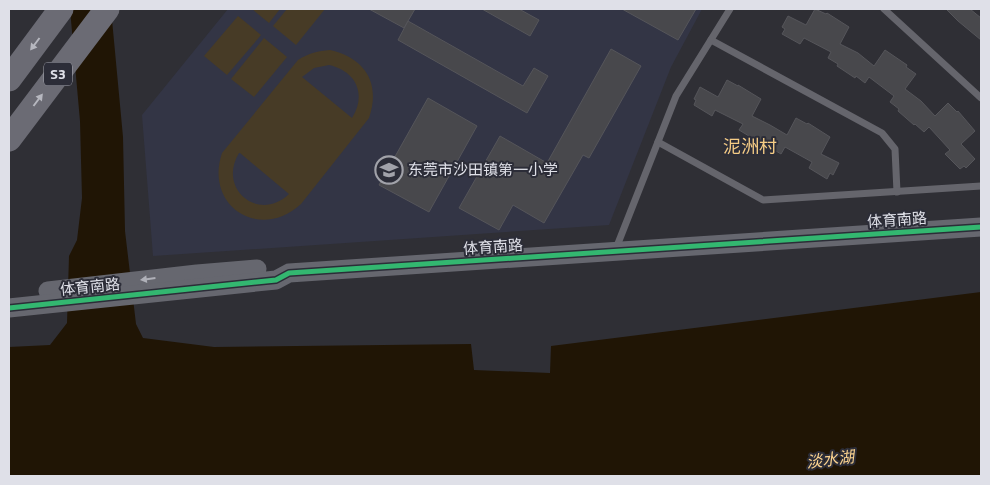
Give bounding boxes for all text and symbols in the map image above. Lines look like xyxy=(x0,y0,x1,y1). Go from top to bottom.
one-way arrow xyxy=(30,37,40,51)
road number: S3 xyxy=(44,62,72,86)
one-way arrow xyxy=(33,93,43,107)
district label: 泥洲村 xyxy=(723,133,777,160)
school or university icon: 东莞市沙田镇第一小学 xyxy=(374,155,404,185)
place label: 东莞市沙田镇第一小学 xyxy=(408,158,558,181)
street label: 体育南路 xyxy=(866,206,928,233)
street label: 体育南路 xyxy=(462,233,524,260)
street label: 体育南路 xyxy=(59,272,121,301)
one-way arrow xyxy=(140,275,156,283)
water label: 淡水湖 xyxy=(805,444,858,474)

